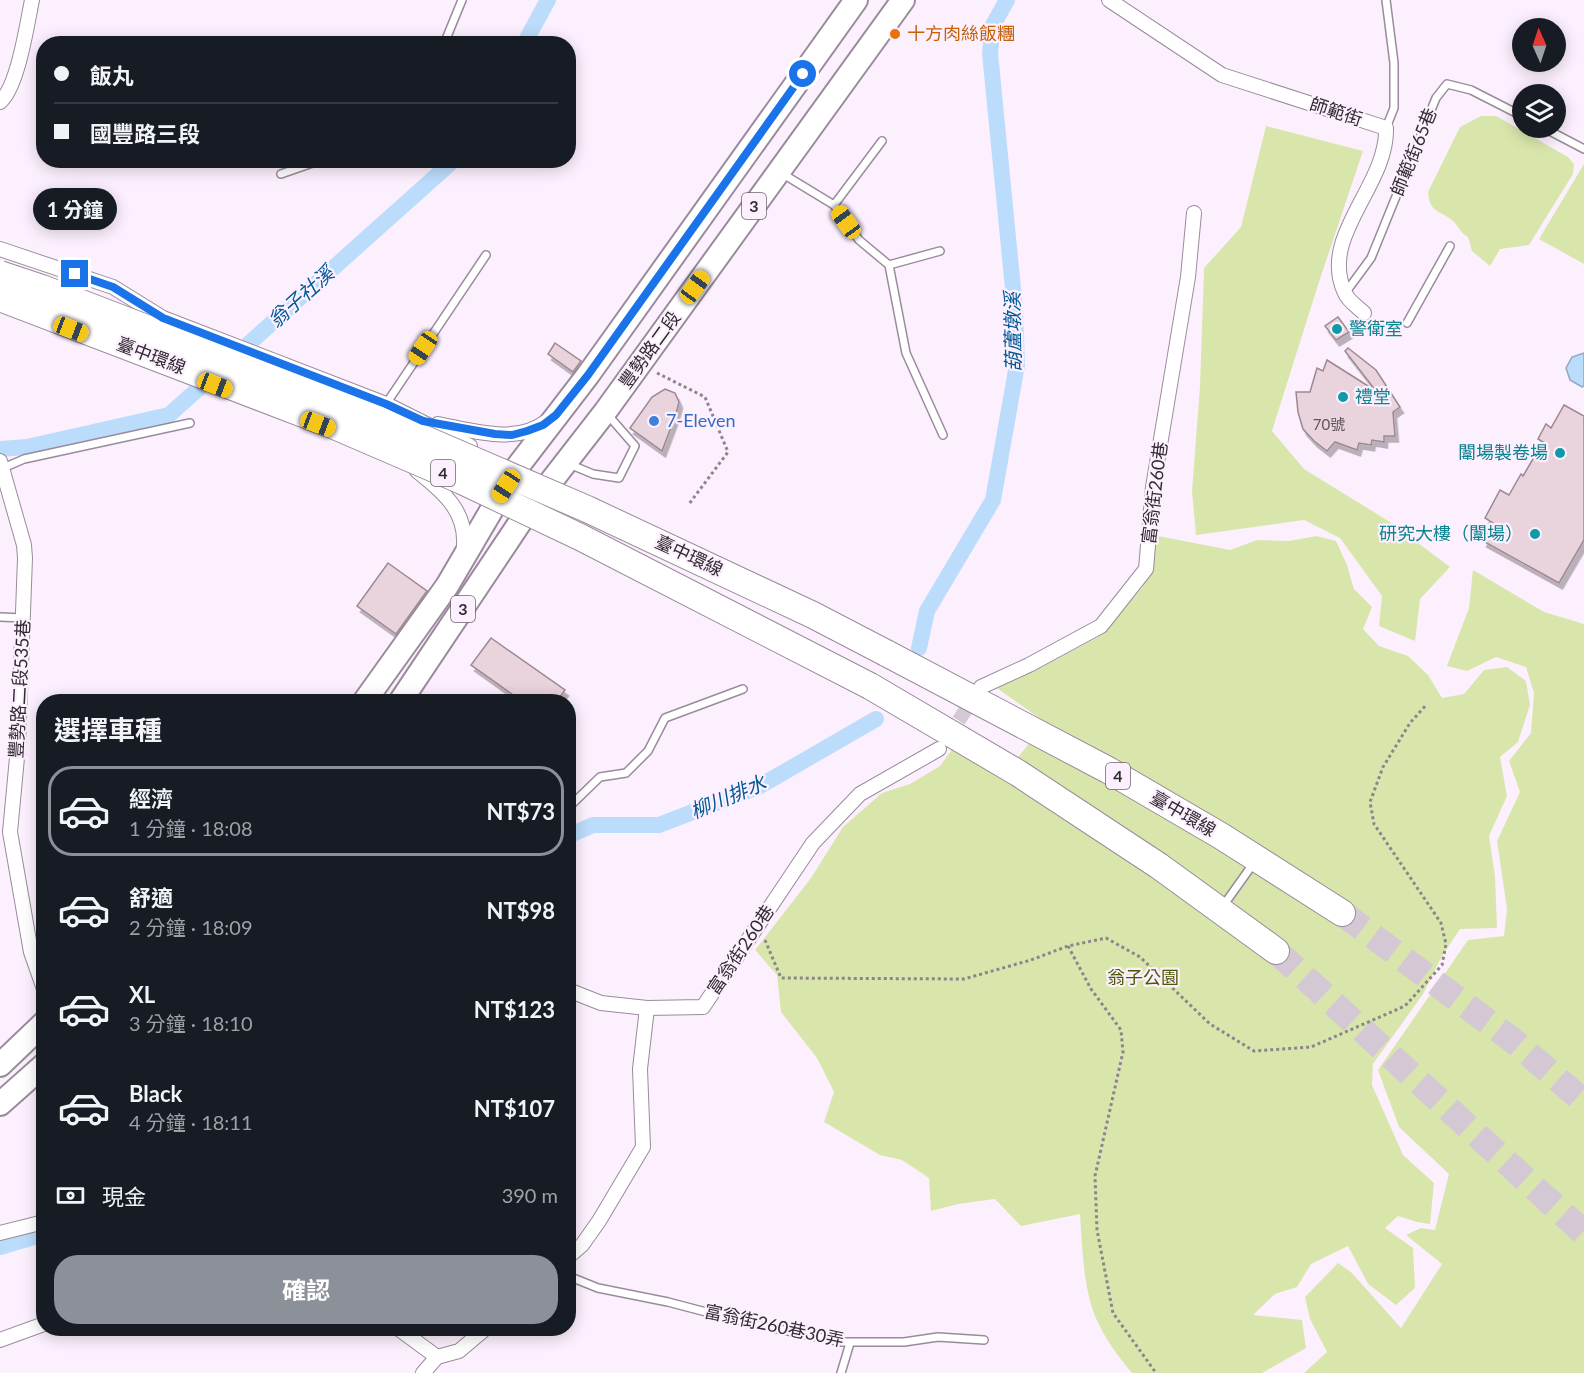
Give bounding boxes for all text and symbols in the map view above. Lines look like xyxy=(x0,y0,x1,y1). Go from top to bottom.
north arrow xyxy=(1512,18,1566,72)
map controls xyxy=(1512,18,1566,138)
place label: 十方肉絲飯糰 xyxy=(907,22,1015,44)
marker: 十方肉絲飯糰 xyxy=(888,27,902,41)
route start xyxy=(789,60,816,87)
text: 飯丸 xyxy=(90,62,134,89)
button: layers xyxy=(1512,84,1566,138)
street label: 師範街 xyxy=(1307,92,1365,130)
street label: 師範街65巷 xyxy=(1385,104,1441,199)
text: 國豐路三段 xyxy=(90,120,200,147)
callout: 1 分鐘 xyxy=(33,187,117,229)
road number: 3 xyxy=(742,193,766,219)
text: 1 分鐘 xyxy=(47,197,103,221)
car xyxy=(828,202,864,242)
water label: 翁子社溪 xyxy=(263,259,340,332)
route end xyxy=(61,260,88,287)
car xyxy=(677,267,713,307)
water label: 葫蘆墩溪 xyxy=(999,289,1025,372)
street label: 豐勢路二段 xyxy=(614,307,685,392)
car xyxy=(51,314,91,344)
place label: 警衛室 xyxy=(1349,317,1403,339)
marker: 警衛室 xyxy=(1330,322,1344,336)
car xyxy=(405,328,441,368)
street label: 臺中環線 xyxy=(114,332,189,378)
car xyxy=(195,370,235,400)
place label: 禮堂 xyxy=(1355,385,1391,407)
marker: 禮堂 xyxy=(1336,390,1350,404)
car xyxy=(298,409,338,439)
place label: 7-Eleven xyxy=(666,409,736,431)
marker: 7-Eleven xyxy=(647,414,661,428)
house number: 70號 xyxy=(1313,415,1345,433)
street label: 富翁街260巷 xyxy=(1137,440,1171,545)
place label: 闈場製卷場 xyxy=(1458,441,1548,463)
marker: 闈場製卷場 xyxy=(1553,446,1567,460)
road number: 4 xyxy=(431,460,455,486)
car xyxy=(489,466,523,506)
place label: 研究大樓（闈場） xyxy=(1379,522,1523,544)
marker: 研究大樓（闈場） xyxy=(1528,527,1542,541)
street label: 臺中環線 xyxy=(652,530,727,580)
road number: 3 xyxy=(451,596,475,622)
street label: 豐勢路二段535巷 xyxy=(4,619,34,759)
text: 選擇車種 xyxy=(54,713,162,746)
road number: 4 xyxy=(1106,763,1130,789)
water label: 柳川排水 xyxy=(686,769,770,823)
icon: car xyxy=(57,784,111,838)
text: 經濟 xyxy=(129,785,173,812)
street label: 臺中環線 xyxy=(1147,786,1220,841)
text: NT$73 xyxy=(487,798,555,825)
text: 1 分鐘 · 18:08 xyxy=(129,816,253,840)
icon: car xyxy=(57,883,111,937)
text: 舒適 xyxy=(129,884,173,911)
text: NT$98 xyxy=(487,897,555,924)
street label: 富翁街260巷 xyxy=(702,900,778,998)
text: 2 分鐘 · 18:09 xyxy=(129,915,253,939)
park label: 翁子公園 xyxy=(1107,966,1179,988)
text: XL xyxy=(129,981,155,1008)
icon: car xyxy=(57,982,111,1036)
text: NT$123 xyxy=(474,996,555,1023)
text: 3 分鐘 · 18:10 xyxy=(129,1011,253,1035)
text: Black xyxy=(129,1080,182,1107)
icon: car xyxy=(57,1081,111,1135)
text: NT$107 xyxy=(474,1095,555,1122)
text: 4 分鐘 · 18:11 xyxy=(129,1110,253,1134)
icon: cash xyxy=(54,1179,87,1212)
text: 現金 xyxy=(102,1183,146,1210)
text: 390 m xyxy=(502,1183,558,1207)
button: 確認 xyxy=(54,1255,558,1324)
street label: 富翁街260巷30弄 xyxy=(702,1299,846,1351)

